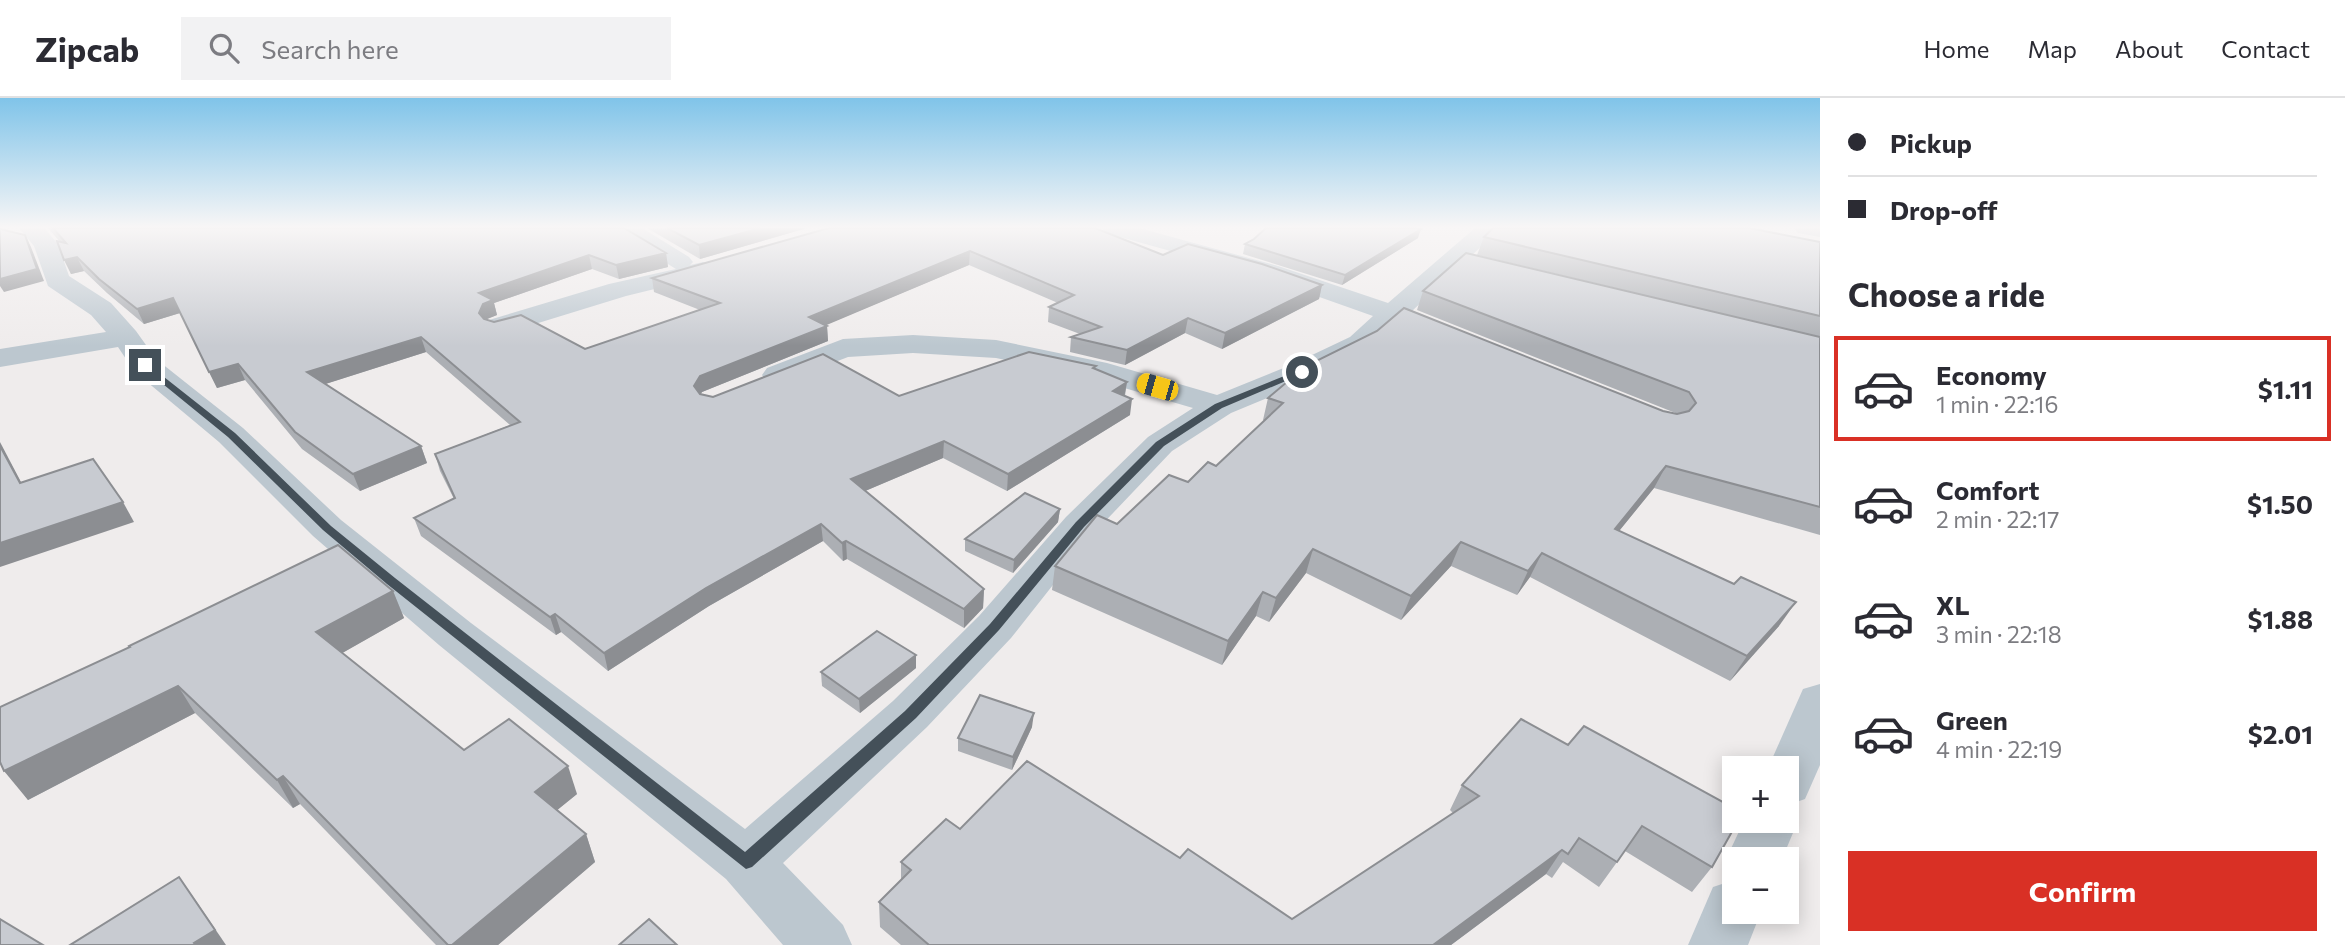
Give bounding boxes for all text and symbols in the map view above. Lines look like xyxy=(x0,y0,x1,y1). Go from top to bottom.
search box xyxy=(181,17,671,80)
text: Zipcab xyxy=(35,28,139,69)
icon: search xyxy=(205,29,243,67)
text: Search here xyxy=(261,33,399,64)
text: Home xyxy=(1924,34,1990,63)
text: Map xyxy=(2028,34,2077,63)
text: About xyxy=(2115,34,2183,63)
text: Contact xyxy=(2221,34,2310,63)
text: Pickup xyxy=(1890,127,1972,158)
text: Drop-off xyxy=(1890,194,1997,225)
text: Choose a ride xyxy=(1848,274,2045,314)
route end xyxy=(129,349,161,381)
route start xyxy=(1286,356,1318,388)
icon: car xyxy=(1852,357,1915,420)
text: Economy xyxy=(1936,359,2047,390)
car xyxy=(1134,371,1181,403)
text: $1.11 xyxy=(2258,373,2313,404)
text: 1 min · 22:16 xyxy=(1936,390,2058,418)
icon: car xyxy=(1852,472,1915,535)
text: Comfort xyxy=(1936,474,2039,505)
text: $1.50 xyxy=(2247,488,2313,519)
text: 2 min · 22:17 xyxy=(1936,505,2059,533)
icon: car xyxy=(1852,587,1915,650)
text: XL xyxy=(1936,589,1970,620)
text: $1.88 xyxy=(2248,603,2313,634)
text: 3 min · 22:18 xyxy=(1936,620,2062,648)
icon: car xyxy=(1852,702,1915,765)
text: Green xyxy=(1936,704,2008,735)
text: $2.01 xyxy=(2248,718,2313,749)
text: 4 min · 22:19 xyxy=(1936,735,2062,763)
map controls xyxy=(1722,756,1799,924)
button: + xyxy=(1722,756,1799,833)
button: − xyxy=(1722,847,1799,924)
button: Confirm xyxy=(1848,851,2317,931)

